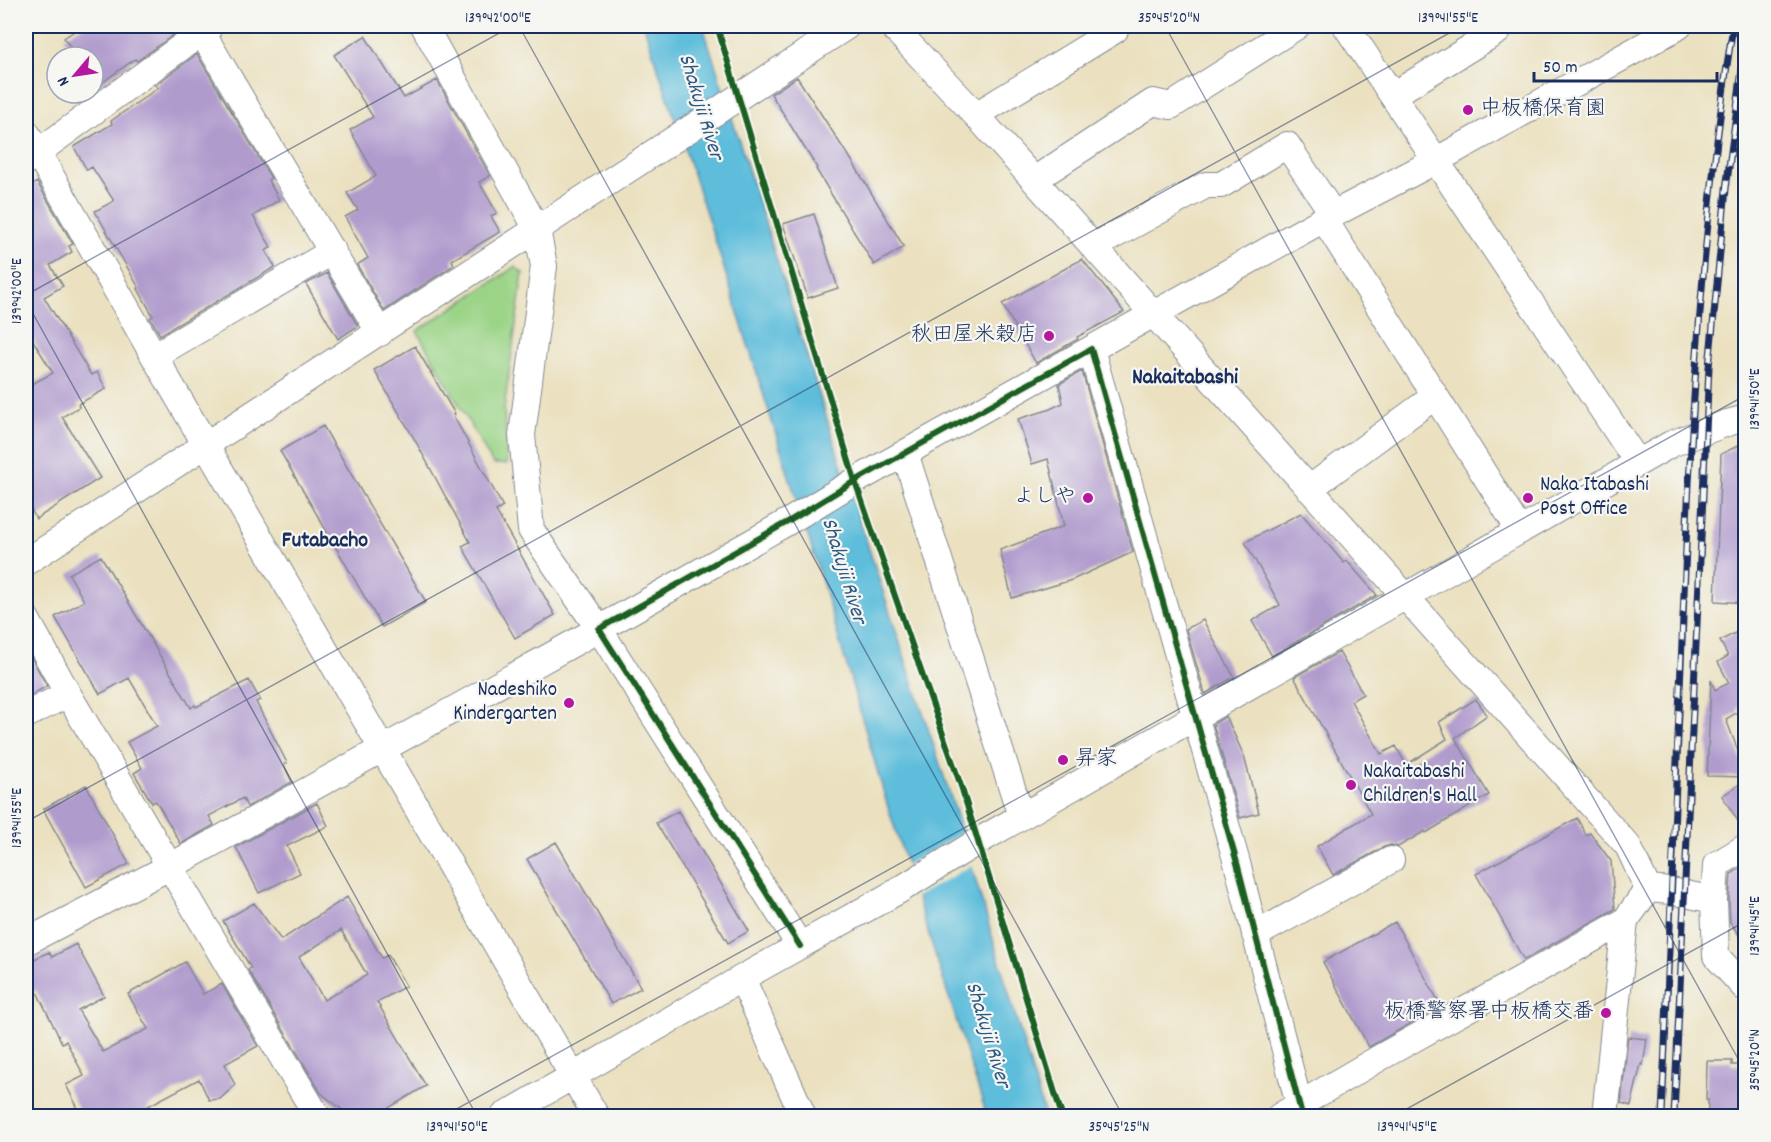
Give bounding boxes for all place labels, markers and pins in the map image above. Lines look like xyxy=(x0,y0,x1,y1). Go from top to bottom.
place label: 中板橋保育園 xyxy=(1480,95,1606,125)
marker: 中板橋保育園 xyxy=(1461,103,1475,117)
place label: 秋田屋米穀店 xyxy=(911,321,1037,351)
marker: 秋田屋米穀店 xyxy=(1042,329,1056,343)
place label: Naka Itabashi Post Office xyxy=(1540,471,1649,525)
place label: よしや xyxy=(1013,483,1076,513)
marker: よしや xyxy=(1081,491,1095,505)
marker: Naka Itabashi Post Office xyxy=(1521,491,1535,505)
place label: Nadeshiko Kindergarten xyxy=(453,676,557,730)
marker: Nadeshiko Kindergarten xyxy=(562,696,576,710)
place label: 昇家 xyxy=(1075,745,1117,775)
marker: 昇家 xyxy=(1056,753,1070,767)
place label: Nakaitabashi Children's Hall xyxy=(1363,758,1477,812)
marker: Nakaitabashi Children's Hall xyxy=(1344,778,1358,792)
place label: 板橋警察署中板橋交番 xyxy=(1384,998,1594,1028)
marker: 板橋警察署中板橋交番 xyxy=(1599,1006,1613,1020)

